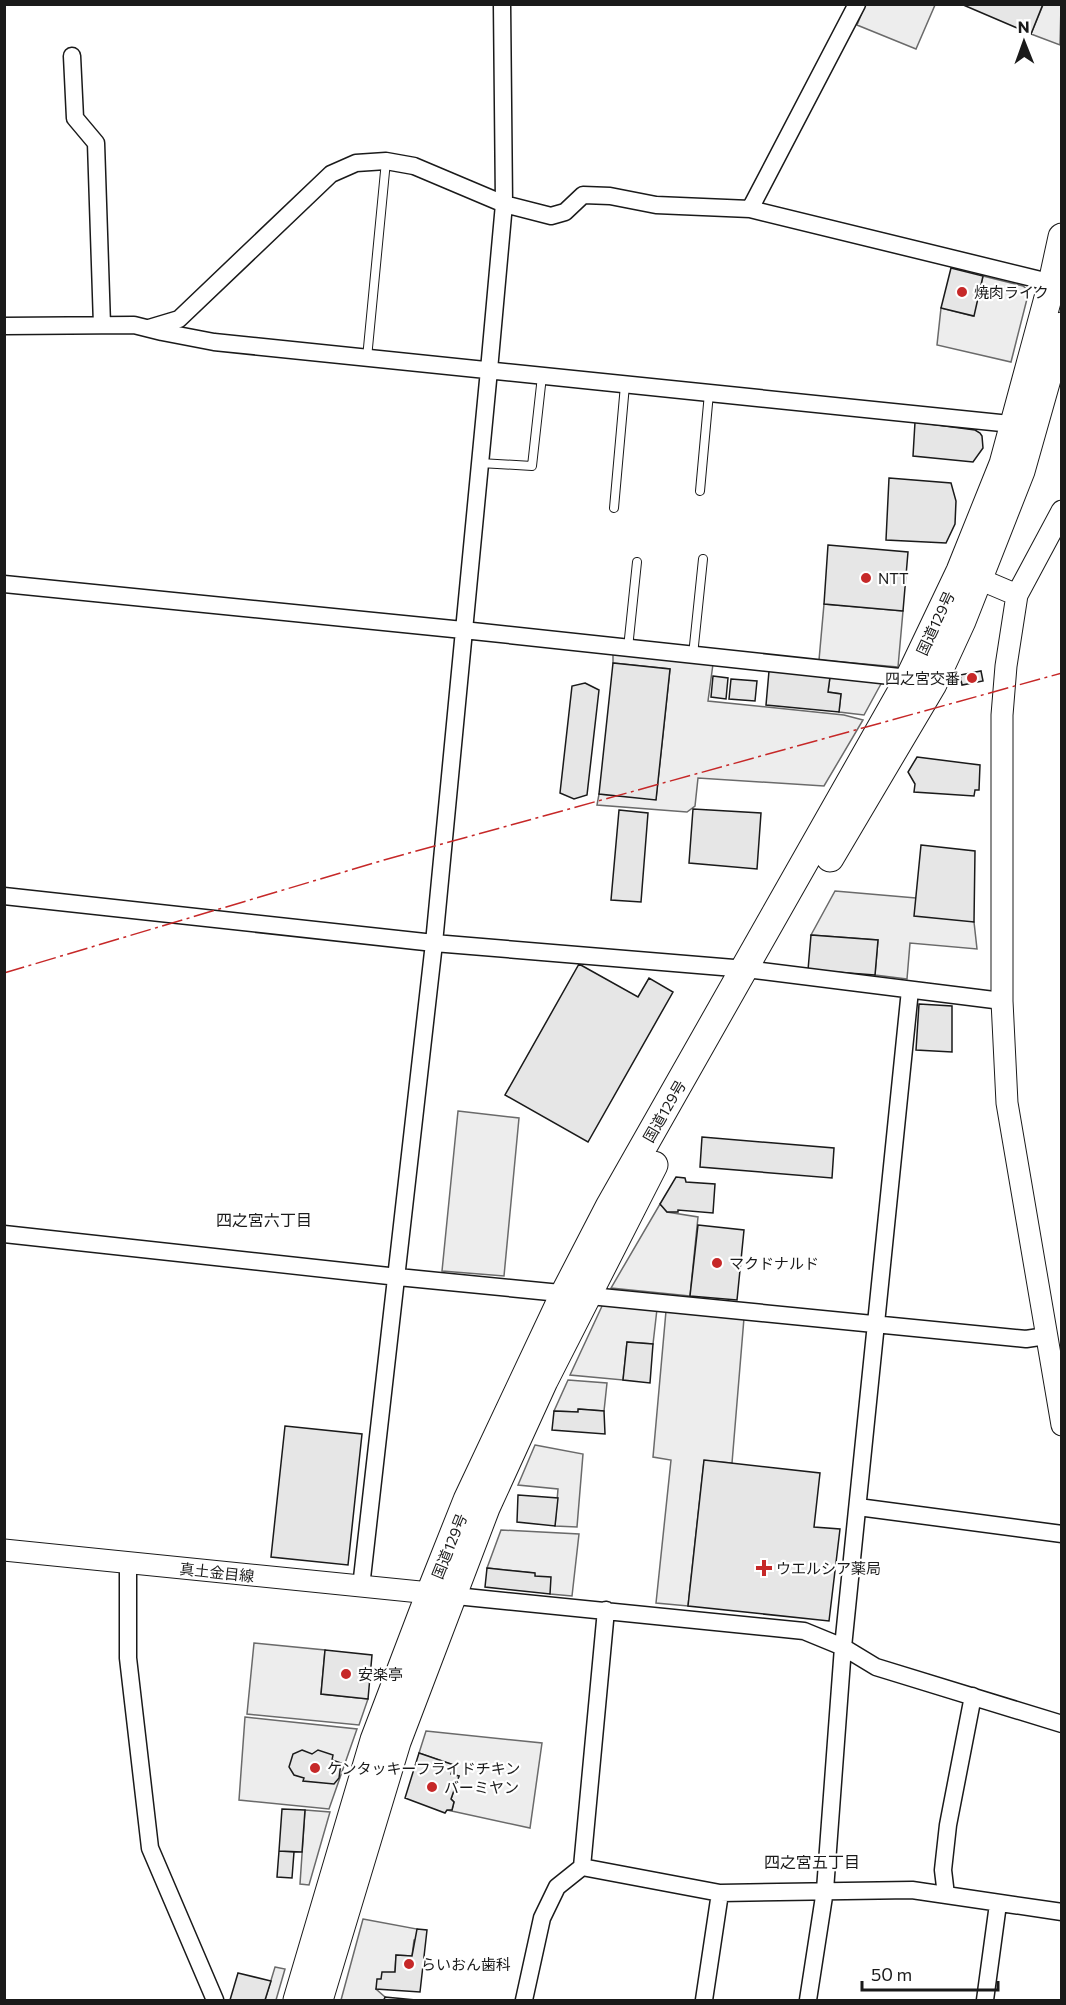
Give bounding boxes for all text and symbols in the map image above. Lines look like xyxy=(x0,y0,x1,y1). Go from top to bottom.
north arrow xyxy=(994,12,1054,72)
text: N xyxy=(1018,17,1030,36)
place label: 焼肉ライク xyxy=(974,283,1049,301)
marker: 焼肉ライク xyxy=(955,285,969,299)
place label: NTT xyxy=(878,569,909,587)
marker: NTT xyxy=(859,571,873,585)
street label: 国道129号 xyxy=(912,588,958,658)
place label: 四之宮交番 xyxy=(885,669,960,687)
marker: 四之宮交番 xyxy=(965,671,979,685)
street label: 国道129号 xyxy=(639,1077,689,1145)
district label: 四之宮六丁目 xyxy=(216,1210,312,1229)
place label: マクドナルド xyxy=(729,1254,819,1272)
marker: マクドナルド xyxy=(710,1256,724,1270)
street label: 国道129号 xyxy=(428,1511,470,1581)
street label: 真土金目線 xyxy=(179,1559,255,1585)
place label: ウエルシア薬局 xyxy=(776,1559,881,1577)
marker: ウエルシア薬局 xyxy=(757,1561,771,1575)
place label: 安楽亭 xyxy=(358,1665,403,1683)
marker: 安楽亭 xyxy=(339,1667,353,1681)
place label: ケンタッキーフライドチキン xyxy=(327,1759,520,1777)
marker: ケンタッキーフライドチキン xyxy=(308,1761,322,1775)
place label: バーミヤン xyxy=(444,1778,519,1796)
marker: バーミヤン xyxy=(425,1780,439,1794)
district label: 四之宮五丁目 xyxy=(764,1852,860,1871)
scale bar xyxy=(862,1954,998,1992)
place label: らいおん歯科 xyxy=(421,1955,511,1973)
marker: らいおん歯科 xyxy=(402,1957,416,1971)
text: 50 m xyxy=(871,1963,912,1985)

